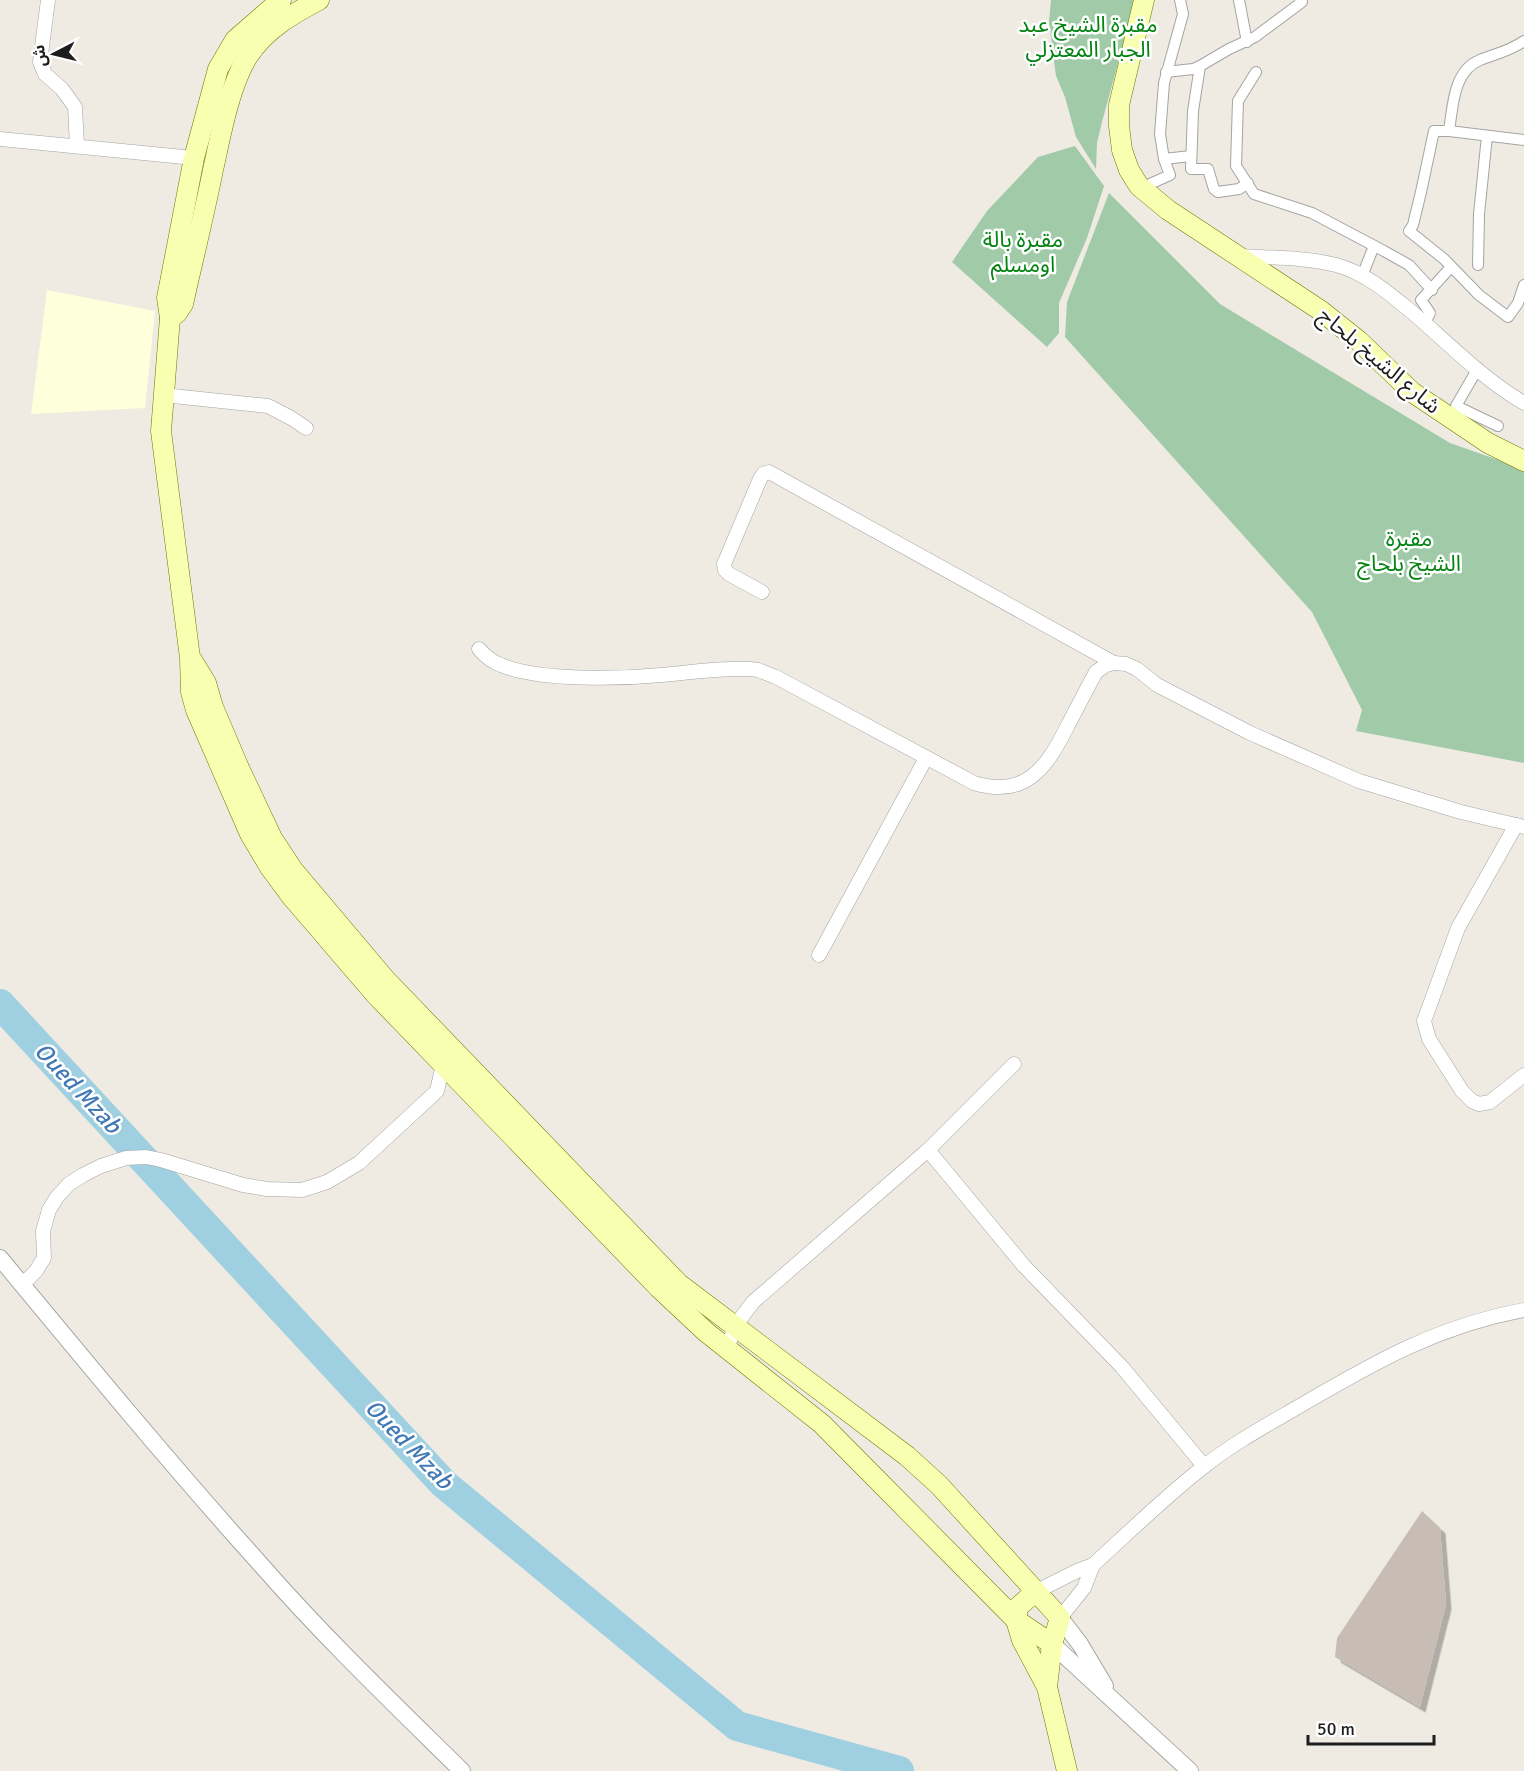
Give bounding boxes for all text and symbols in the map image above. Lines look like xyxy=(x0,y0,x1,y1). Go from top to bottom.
park label: مقبرة الشيخ عبد الجبار المعتزلي xyxy=(1019,11,1157,66)
north arrow xyxy=(24,24,84,84)
text: ش xyxy=(29,44,51,68)
park label: مقبرة بالة اومسلم xyxy=(983,226,1063,281)
street label: شارع الشيخ بلحاج xyxy=(1311,301,1446,422)
park label: مقبرة الشيخ بلحاج xyxy=(1357,525,1461,580)
water label: Oued Mzab xyxy=(28,1036,129,1141)
water label: Oued Mzab xyxy=(359,1393,460,1496)
scale bar xyxy=(1308,1708,1434,1746)
text: 50 m xyxy=(1317,1718,1355,1740)

